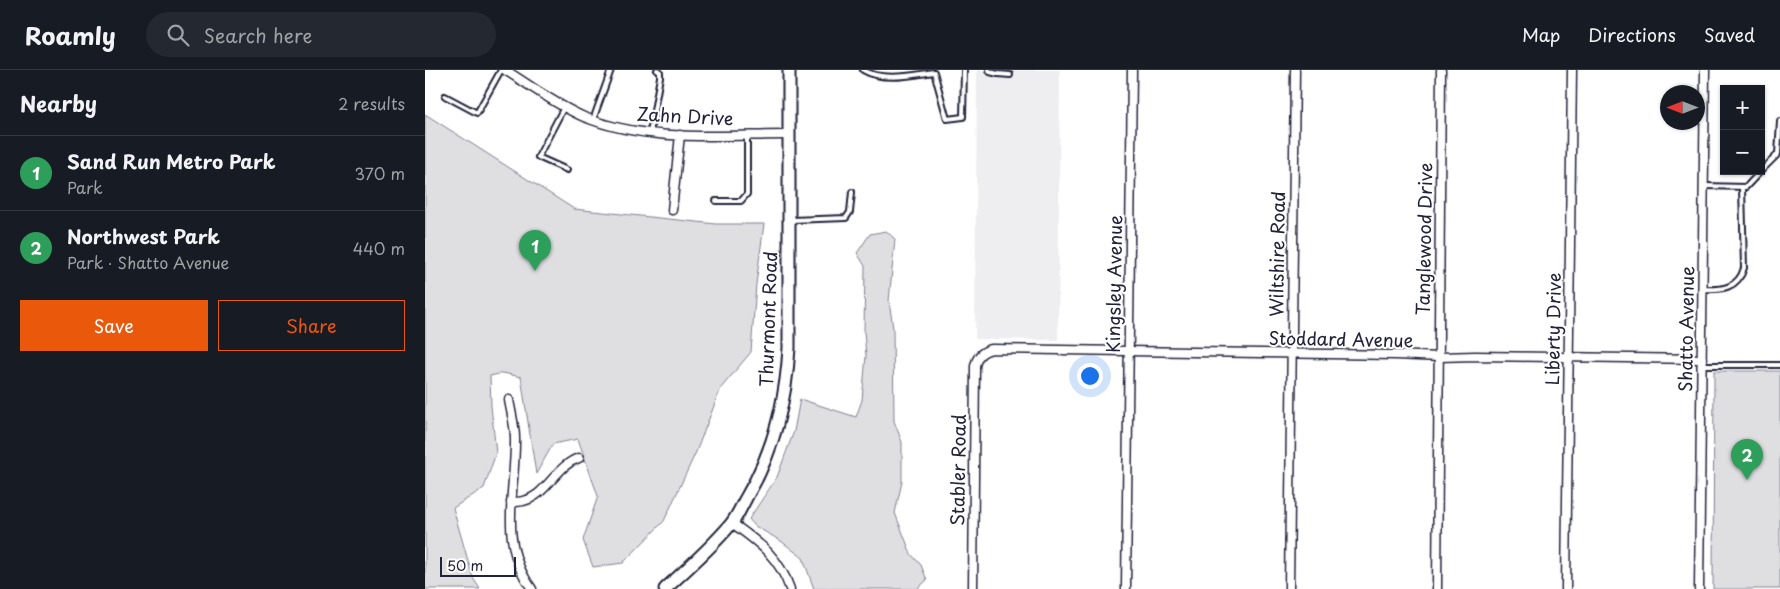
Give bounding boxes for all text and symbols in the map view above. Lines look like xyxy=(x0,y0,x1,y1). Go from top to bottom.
search box xyxy=(146,12,496,57)
text: Roamly xyxy=(25,17,116,53)
icon: search xyxy=(164,21,192,49)
text: Search here xyxy=(204,21,312,49)
text: Map xyxy=(1522,21,1560,48)
text: Directions xyxy=(1588,21,1676,48)
text: Saved xyxy=(1704,21,1755,48)
north arrow xyxy=(1660,85,1705,130)
map controls xyxy=(1720,85,1765,175)
button: + xyxy=(1720,85,1765,130)
text: Nearby xyxy=(20,87,97,119)
text: 2 results xyxy=(338,91,405,115)
street label: Zahn Drive xyxy=(636,99,734,132)
button: − xyxy=(1720,130,1765,175)
text: Sand Run Metro Park xyxy=(67,147,275,175)
text: 1 xyxy=(32,161,40,185)
text: 370 m xyxy=(355,161,405,185)
street label: Tanglewood Drive xyxy=(1409,162,1438,316)
text: Park xyxy=(67,175,103,199)
street label: Wiltshire Road xyxy=(1262,191,1291,317)
street label: Kingsley Avenue xyxy=(1099,215,1128,353)
text: Northwest Park xyxy=(67,222,220,250)
pin: 1 xyxy=(519,230,551,271)
text: 2 xyxy=(30,236,42,260)
text: 440 m xyxy=(353,236,405,260)
text: Park · Shatto Avenue xyxy=(67,250,229,274)
street label: Thurmont Road xyxy=(752,251,783,387)
street label: Shatto Avenue xyxy=(1671,266,1700,392)
street label: Liberty Drive xyxy=(1538,272,1567,386)
button: Save xyxy=(20,300,208,351)
button: Share xyxy=(218,300,405,351)
street label: Stoddard Avenue xyxy=(1268,324,1414,353)
your location xyxy=(1077,363,1103,389)
street label: Stabler Road xyxy=(943,414,972,526)
pin: 2 xyxy=(1731,439,1763,480)
scale bar xyxy=(440,554,516,577)
text: 50 m xyxy=(447,555,483,576)

